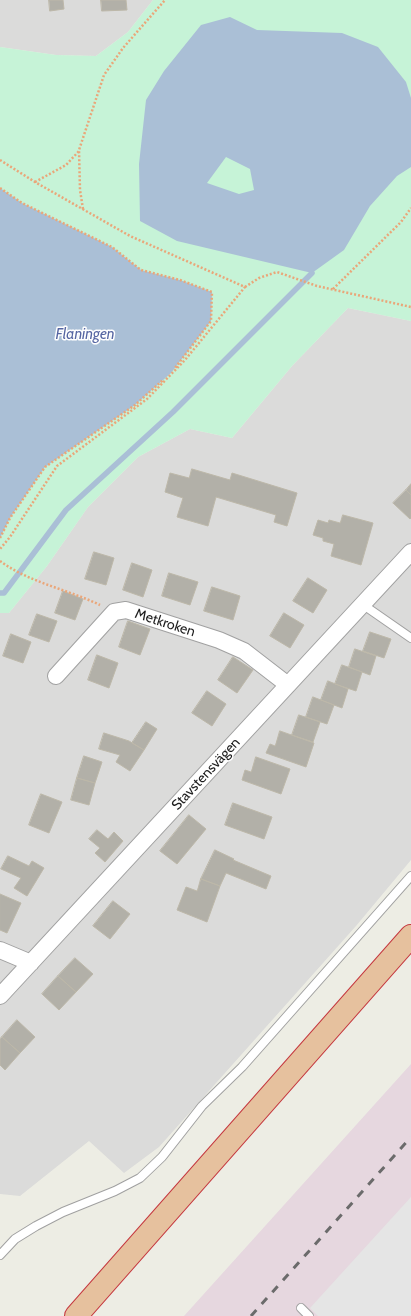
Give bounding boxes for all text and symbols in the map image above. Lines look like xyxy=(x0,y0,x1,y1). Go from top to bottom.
water label: Flaningen xyxy=(55,326,115,344)
street label: Metkroken xyxy=(133,605,197,641)
street label: Stavstensvägen xyxy=(168,734,244,814)

